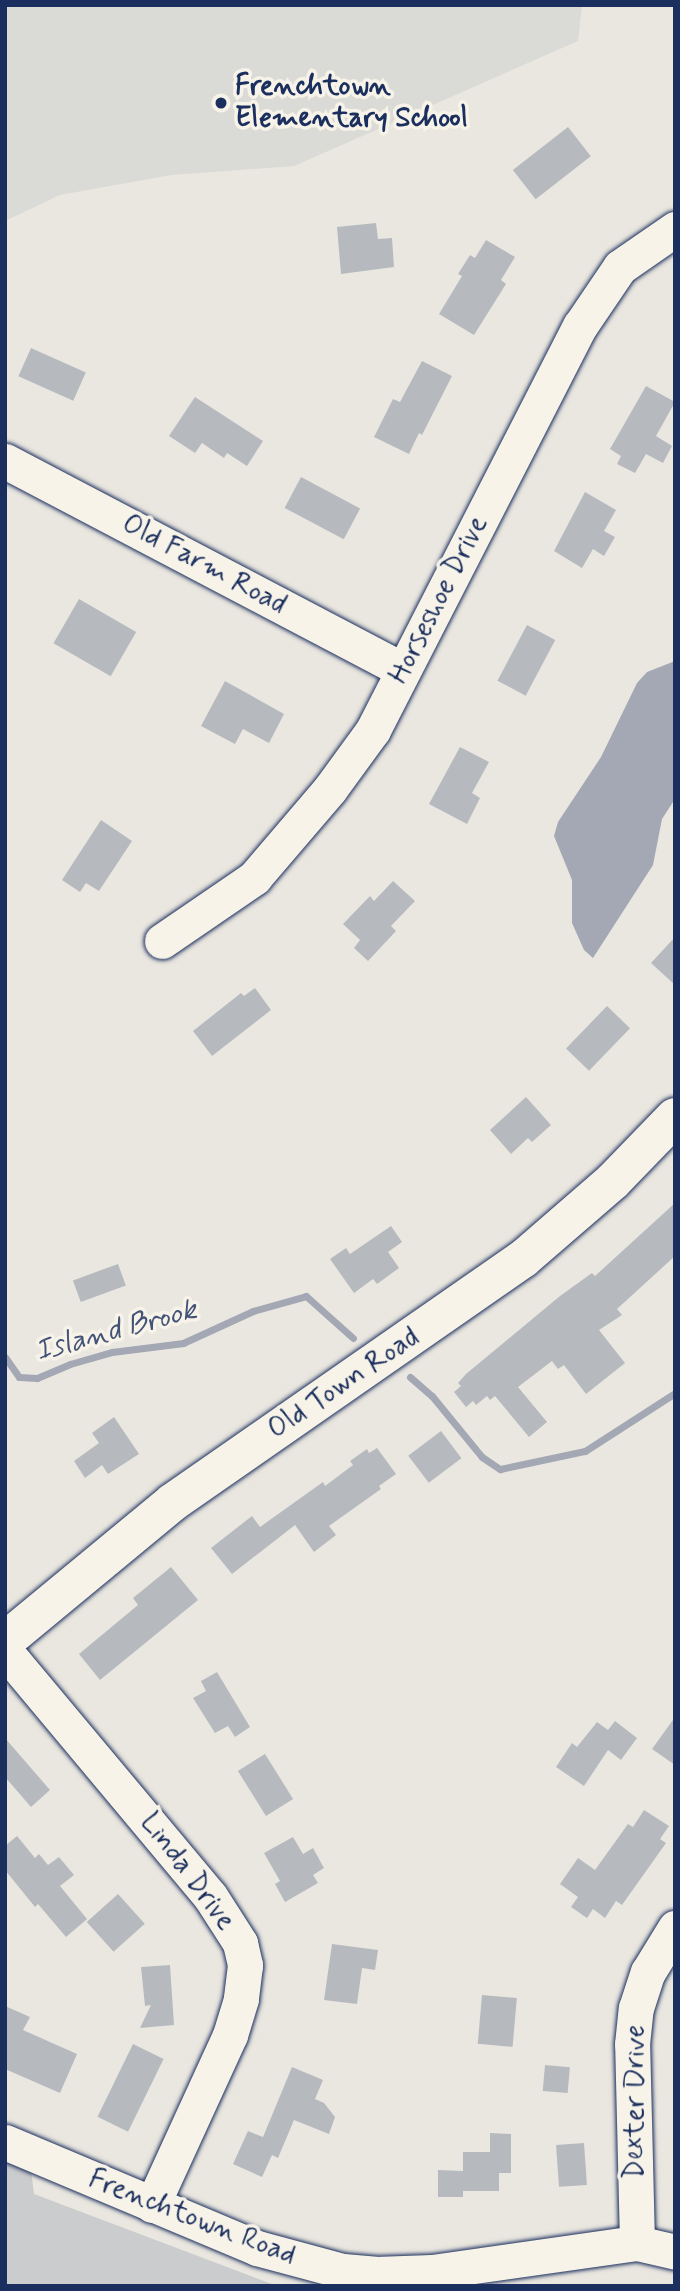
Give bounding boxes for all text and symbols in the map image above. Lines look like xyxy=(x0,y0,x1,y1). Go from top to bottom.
place label: Frenchtown Elementary School xyxy=(235,70,468,136)
marker: Frenchtown Elementary School xyxy=(213,95,229,111)
street label: Old Farm Road xyxy=(116,508,292,622)
street label: Horseshoe Drive xyxy=(383,511,495,689)
water label: Island Brook xyxy=(31,1292,201,1370)
street label: Old Town Road xyxy=(261,1321,427,1447)
street label: Linda Drive xyxy=(132,1807,242,1937)
street label: Dexter Drive xyxy=(619,2026,653,2178)
street label: Frenchtown Road xyxy=(84,2163,300,2273)

